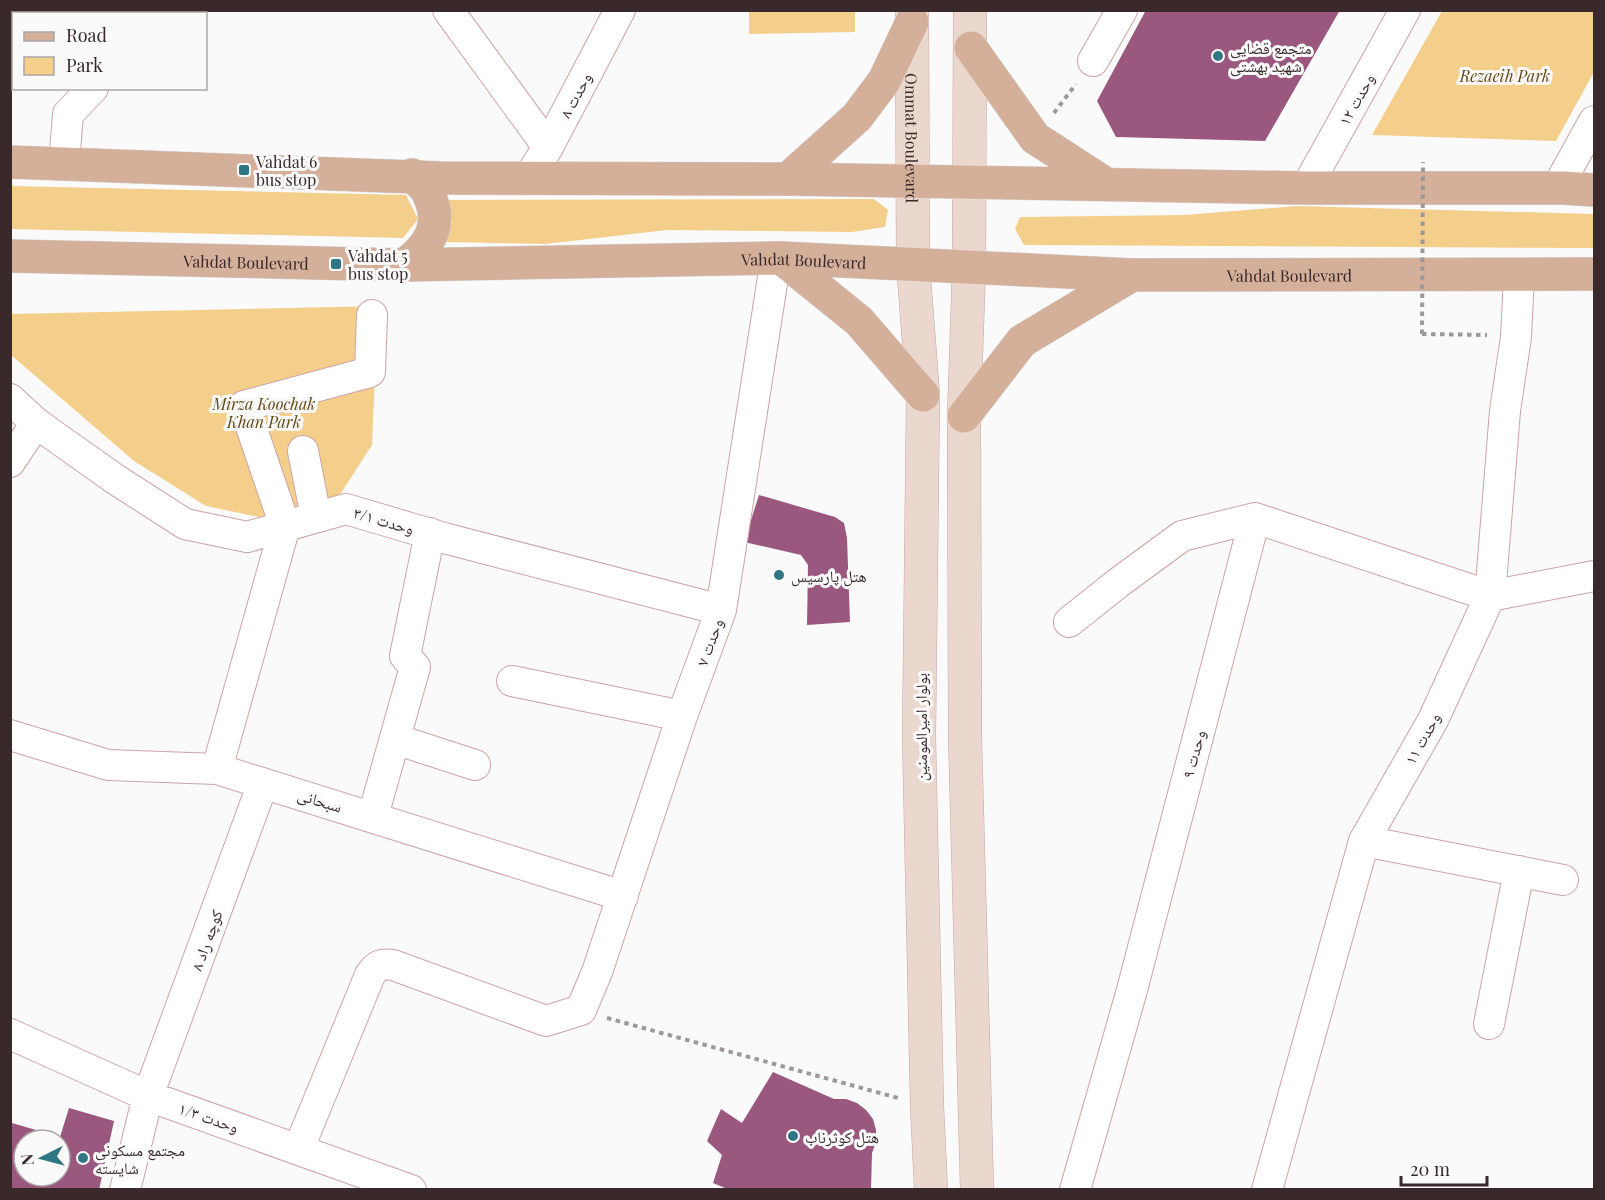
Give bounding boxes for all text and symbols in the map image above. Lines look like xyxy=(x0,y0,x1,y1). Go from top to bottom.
legend xyxy=(12,12,207,90)
text: Road xyxy=(66,23,107,47)
place label: متجمع قضایی شهید بهشتی xyxy=(1230,37,1312,77)
marker: متجمع قضایی شهید بهشتی xyxy=(1211,49,1225,63)
text: Park xyxy=(66,53,103,77)
park label: Rezaeih Park xyxy=(1459,65,1550,86)
street label: وحدت ۸ xyxy=(554,69,596,121)
street label: وحدت ۱۲ xyxy=(1333,69,1379,129)
street label: Ommat Boulevard xyxy=(902,73,923,203)
place label: Vahdat 6 bus stop xyxy=(255,151,317,190)
marker: Vahdat 6 bus stop xyxy=(237,163,251,177)
place label: Vahdat 5 bus stop xyxy=(347,245,408,284)
street label: Vahdat Boulevard xyxy=(740,247,867,273)
street label: Vahdat Boulevard xyxy=(182,249,309,273)
marker: Vahdat 5 bus stop xyxy=(329,257,343,271)
street label: Vahdat Boulevard xyxy=(1226,264,1352,285)
park label: Mirza Koochak Khan Park xyxy=(211,393,316,432)
street label: وحدت ۳/۱ xyxy=(351,501,417,539)
place label: هتل پارسیس xyxy=(791,565,867,587)
marker: هتل پارسیس xyxy=(772,568,786,582)
street label: وحدت ۷ xyxy=(691,615,727,669)
street label: بولوار امیرالمومنین xyxy=(910,673,932,781)
street label: وحدت ۱۱ xyxy=(1399,708,1445,768)
street label: وحدت ۹ xyxy=(1177,728,1209,780)
street label: سبحانی xyxy=(295,783,345,818)
street label: کوچه راد ۸ xyxy=(185,906,227,973)
street label: وحدت ۱/۳ xyxy=(176,1097,242,1137)
place label: هتل کوثرناب xyxy=(805,1126,879,1148)
north arrow xyxy=(12,1128,72,1188)
marker: هتل کوثرناب xyxy=(786,1129,800,1143)
place label: مجتمع مسکونی شایسته xyxy=(95,1139,185,1178)
scale bar xyxy=(1401,1149,1486,1187)
marker: مجتمع مسکونی شایسته xyxy=(76,1151,90,1165)
text: N xyxy=(15,1152,38,1166)
text: 20 m xyxy=(1410,1157,1450,1181)

